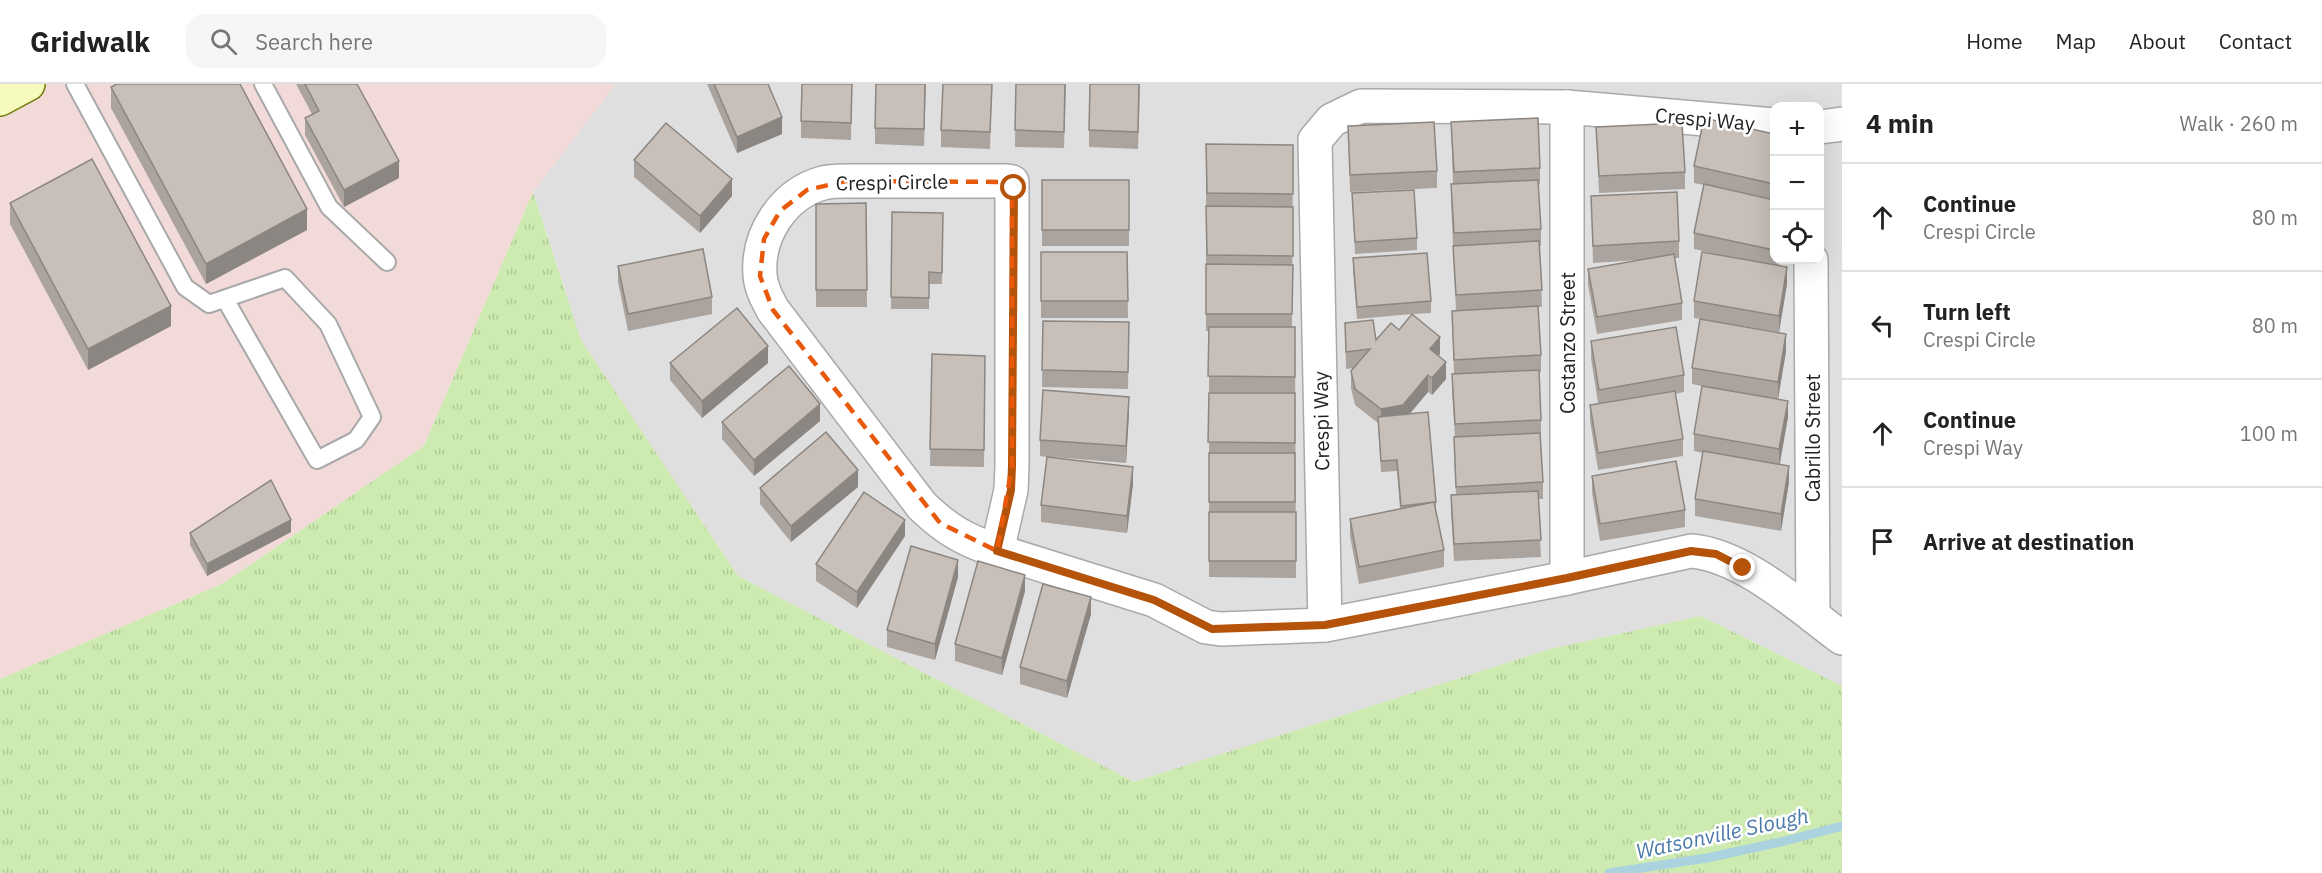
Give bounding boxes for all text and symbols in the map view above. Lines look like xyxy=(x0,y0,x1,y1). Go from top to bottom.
search box xyxy=(186,14,606,68)
text: Gridwalk xyxy=(30,23,150,60)
icon: search xyxy=(207,25,240,58)
text: Search here xyxy=(255,27,373,56)
text: Home xyxy=(1966,27,2023,55)
text: Map xyxy=(2056,27,2096,55)
text: About xyxy=(2129,27,2186,55)
text: Contact xyxy=(2219,27,2292,55)
street label: Crespi Way xyxy=(1654,101,1756,137)
map controls xyxy=(1770,102,1824,264)
button: + xyxy=(1770,102,1824,156)
text: 4 min xyxy=(1866,106,1934,140)
text: Walk · 260 m xyxy=(2180,110,2298,137)
button: − xyxy=(1770,156,1824,210)
street label: Crespi Circle xyxy=(835,168,949,196)
route start xyxy=(1000,174,1026,200)
text: Continue xyxy=(1923,189,2016,218)
icon: ahead xyxy=(1866,201,1899,234)
text: 80 m xyxy=(2252,204,2298,231)
button: locate xyxy=(1770,210,1824,264)
text: Crespi Circle xyxy=(1923,218,2036,245)
street label: Costanzo Street xyxy=(1554,272,1581,414)
text: Turn left xyxy=(1923,297,2011,326)
icon: left xyxy=(1866,309,1899,342)
text: 80 m xyxy=(2252,312,2298,339)
text: Crespi Circle xyxy=(1923,326,2036,353)
street label: Crespi Way xyxy=(1307,371,1335,471)
street label: Cabrillo Street xyxy=(1799,374,1826,502)
text: Continue xyxy=(1923,405,2016,434)
icon: ahead xyxy=(1866,417,1899,450)
text: 100 m xyxy=(2240,420,2298,447)
text: Crespi Way xyxy=(1923,434,2023,461)
icon: arrive xyxy=(1866,525,1899,558)
text: Arrive at destination xyxy=(1923,527,2134,556)
route end xyxy=(1729,554,1755,580)
water label: Watsonville Slough xyxy=(1633,801,1811,865)

